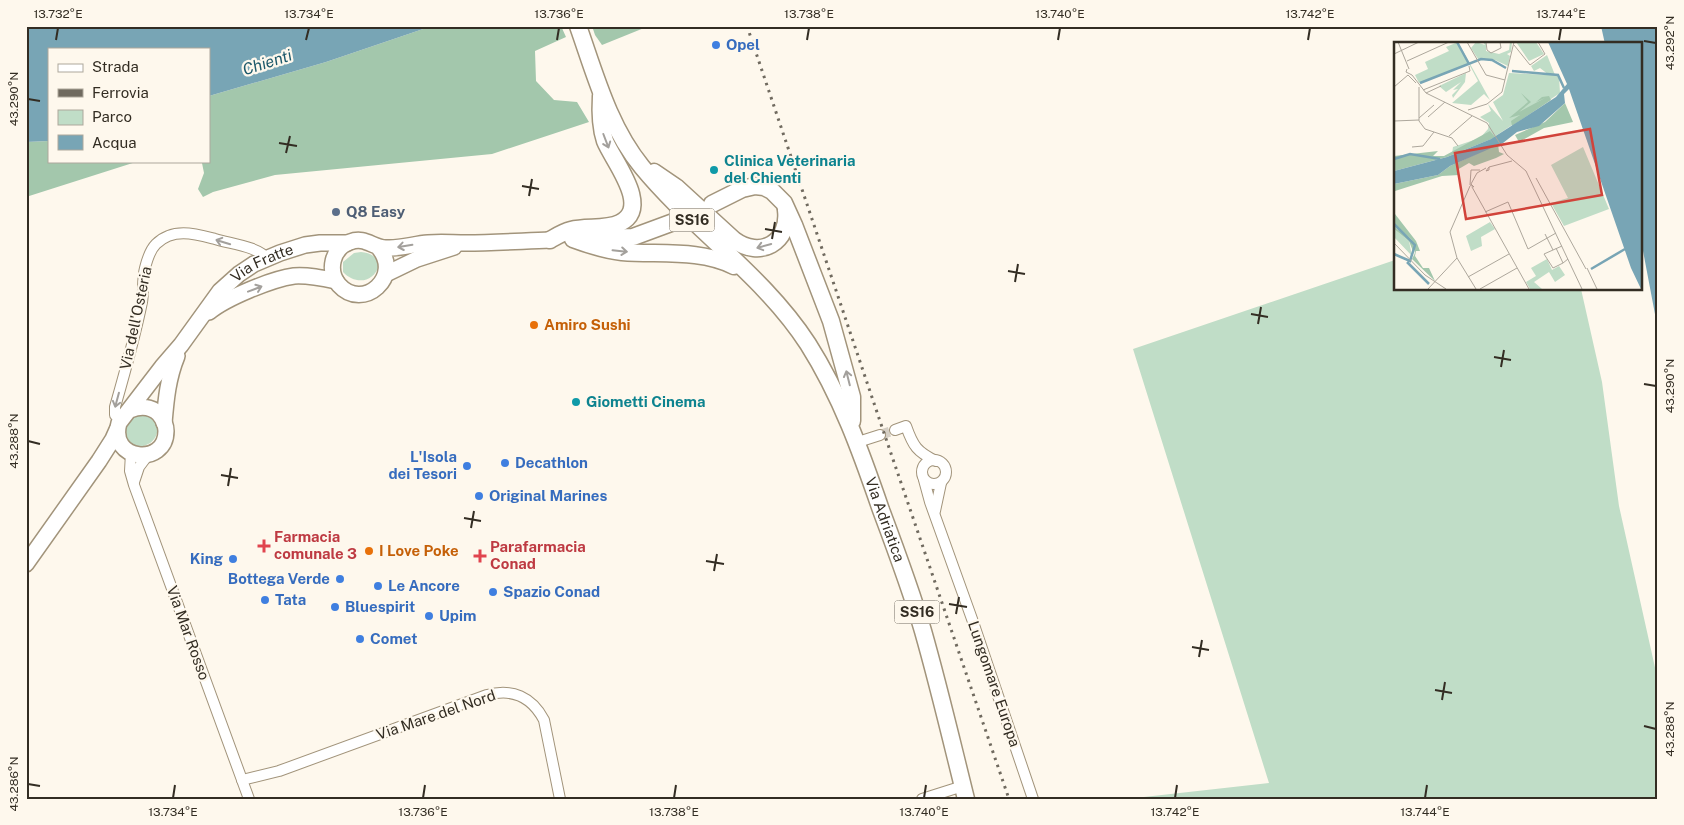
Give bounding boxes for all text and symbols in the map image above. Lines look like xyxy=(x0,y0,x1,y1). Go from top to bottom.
text: 13.732°E xyxy=(33,7,83,21)
text: 13.734°E xyxy=(284,7,334,21)
text: 13.736°E xyxy=(534,7,584,21)
text: 13.738°E xyxy=(784,7,834,21)
text: 13.740°E xyxy=(1035,7,1085,21)
text: 13.742°E xyxy=(1285,7,1335,21)
text: 13.744°E xyxy=(1536,7,1586,21)
text: 43.292°N xyxy=(1663,16,1677,70)
place label: Opel xyxy=(726,36,760,53)
marker: Opel xyxy=(710,39,722,51)
inset map xyxy=(1394,42,1642,290)
water label: Chienti xyxy=(240,46,294,79)
legend xyxy=(48,48,210,162)
text: Strada xyxy=(92,58,139,75)
text: 43.290°N xyxy=(7,72,21,126)
text: Ferrovia xyxy=(92,84,149,101)
text: Parco xyxy=(92,108,132,125)
one-way arrow xyxy=(602,133,611,148)
text: Acqua xyxy=(92,134,137,151)
place label: Clinica Veterinaria del Chienti xyxy=(724,152,855,186)
marker: Clinica Veterinaria del Chienti xyxy=(708,164,720,176)
place label: Q8 Easy xyxy=(346,203,406,220)
marker: Q8 Easy xyxy=(330,206,342,218)
road number: SS16 xyxy=(670,208,714,232)
one-way arrow xyxy=(216,236,232,246)
street label: Via Fratte xyxy=(227,240,295,285)
one-way arrow xyxy=(397,241,413,251)
one-way arrow xyxy=(756,242,772,252)
one-way arrow xyxy=(612,246,628,256)
street label: Via dell'Osteria xyxy=(116,265,155,371)
one-way arrow xyxy=(248,283,263,292)
place label: Amiro Sushi xyxy=(544,316,631,333)
marker: Amiro Sushi xyxy=(528,319,540,331)
text: 43.290°N xyxy=(1663,359,1677,413)
one-way arrow xyxy=(842,371,852,387)
one-way arrow xyxy=(112,391,122,407)
place label: Giometti Cinema xyxy=(586,393,705,410)
marker: Giometti Cinema xyxy=(570,396,582,408)
text: 43.288°N xyxy=(7,413,21,469)
place label: L'Isola dei Tesori xyxy=(388,448,457,482)
place label: Decathlon xyxy=(515,454,588,471)
marker: Decathlon xyxy=(499,457,511,469)
marker: L'Isola dei Tesori xyxy=(461,460,473,472)
street label: Via Adriatica xyxy=(862,475,908,564)
place label: Original Marines xyxy=(489,487,607,504)
marker: Original Marines xyxy=(473,490,485,502)
place label: Farmacia comunale 3 xyxy=(274,528,357,562)
place label: Parafarmacia Conad xyxy=(490,538,586,572)
marker: Farmacia comunale 3 xyxy=(258,540,270,552)
place label: I Love Poke xyxy=(379,542,459,559)
marker: I Love Poke xyxy=(363,545,375,557)
place label: King xyxy=(190,550,224,567)
marker: Parafarmacia Conad xyxy=(474,550,486,562)
marker: King xyxy=(227,553,239,565)
place label: Bottega Verde xyxy=(228,570,330,587)
marker: Bottega Verde xyxy=(334,573,346,585)
place label: Le Ancore xyxy=(388,577,460,594)
marker: Le Ancore xyxy=(372,580,384,592)
place label: Spazio Conad xyxy=(503,583,600,600)
street label: Via Mar Rosso xyxy=(164,584,213,682)
marker: Spazio Conad xyxy=(487,586,499,598)
place label: Tata xyxy=(275,591,306,608)
marker: Tata xyxy=(259,594,271,606)
place label: Bluespirit xyxy=(345,598,415,615)
road number: SS16 xyxy=(894,600,940,624)
marker: Bluespirit xyxy=(329,601,341,613)
place label: Upim xyxy=(439,607,476,624)
marker: Upim xyxy=(423,610,435,622)
street label: Lungomare Europa xyxy=(965,619,1024,749)
place label: Comet xyxy=(370,630,418,647)
marker: Comet xyxy=(354,633,366,645)
street label: Via Mare del Nord xyxy=(374,686,498,743)
text: 43.288°N xyxy=(1663,701,1677,757)
text: 43.286°N xyxy=(7,757,21,811)
text: 13.734°E xyxy=(148,805,198,819)
text: 13.736°E xyxy=(398,805,448,819)
text: 13.738°E xyxy=(649,805,699,819)
text: 13.740°E xyxy=(899,805,949,819)
text: 13.742°E xyxy=(1150,805,1200,819)
text: 13.744°E xyxy=(1400,805,1450,819)

